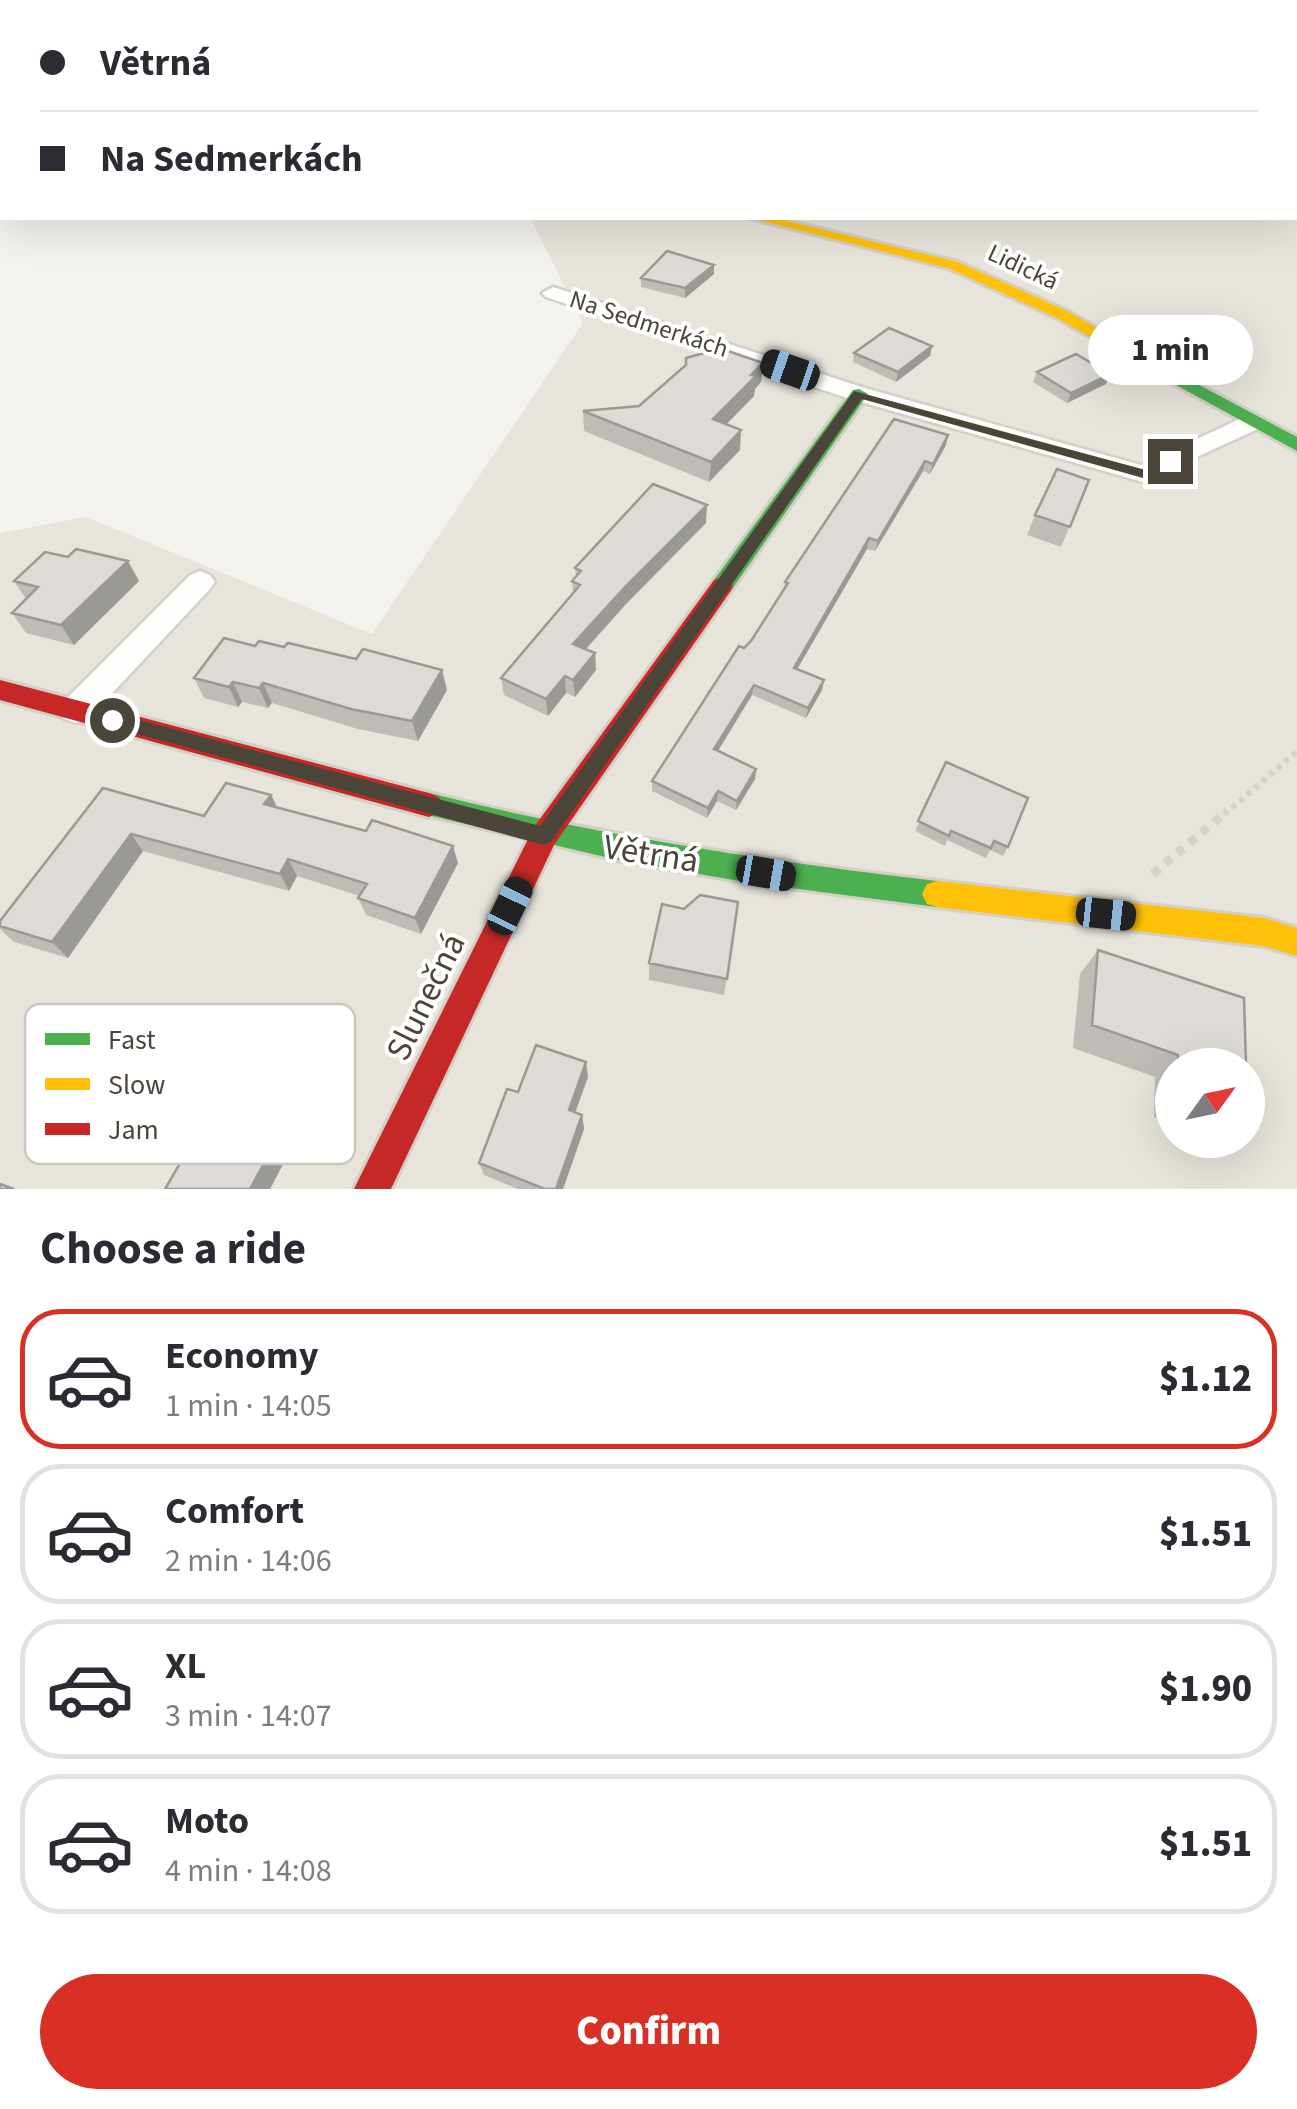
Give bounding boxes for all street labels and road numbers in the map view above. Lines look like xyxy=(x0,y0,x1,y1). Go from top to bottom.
street label: Lidická xyxy=(982,235,1064,299)
street label: Na Sedmerkách xyxy=(565,281,733,367)
street label: Větrná xyxy=(600,822,702,886)
street label: Slunečná xyxy=(374,925,478,1069)

